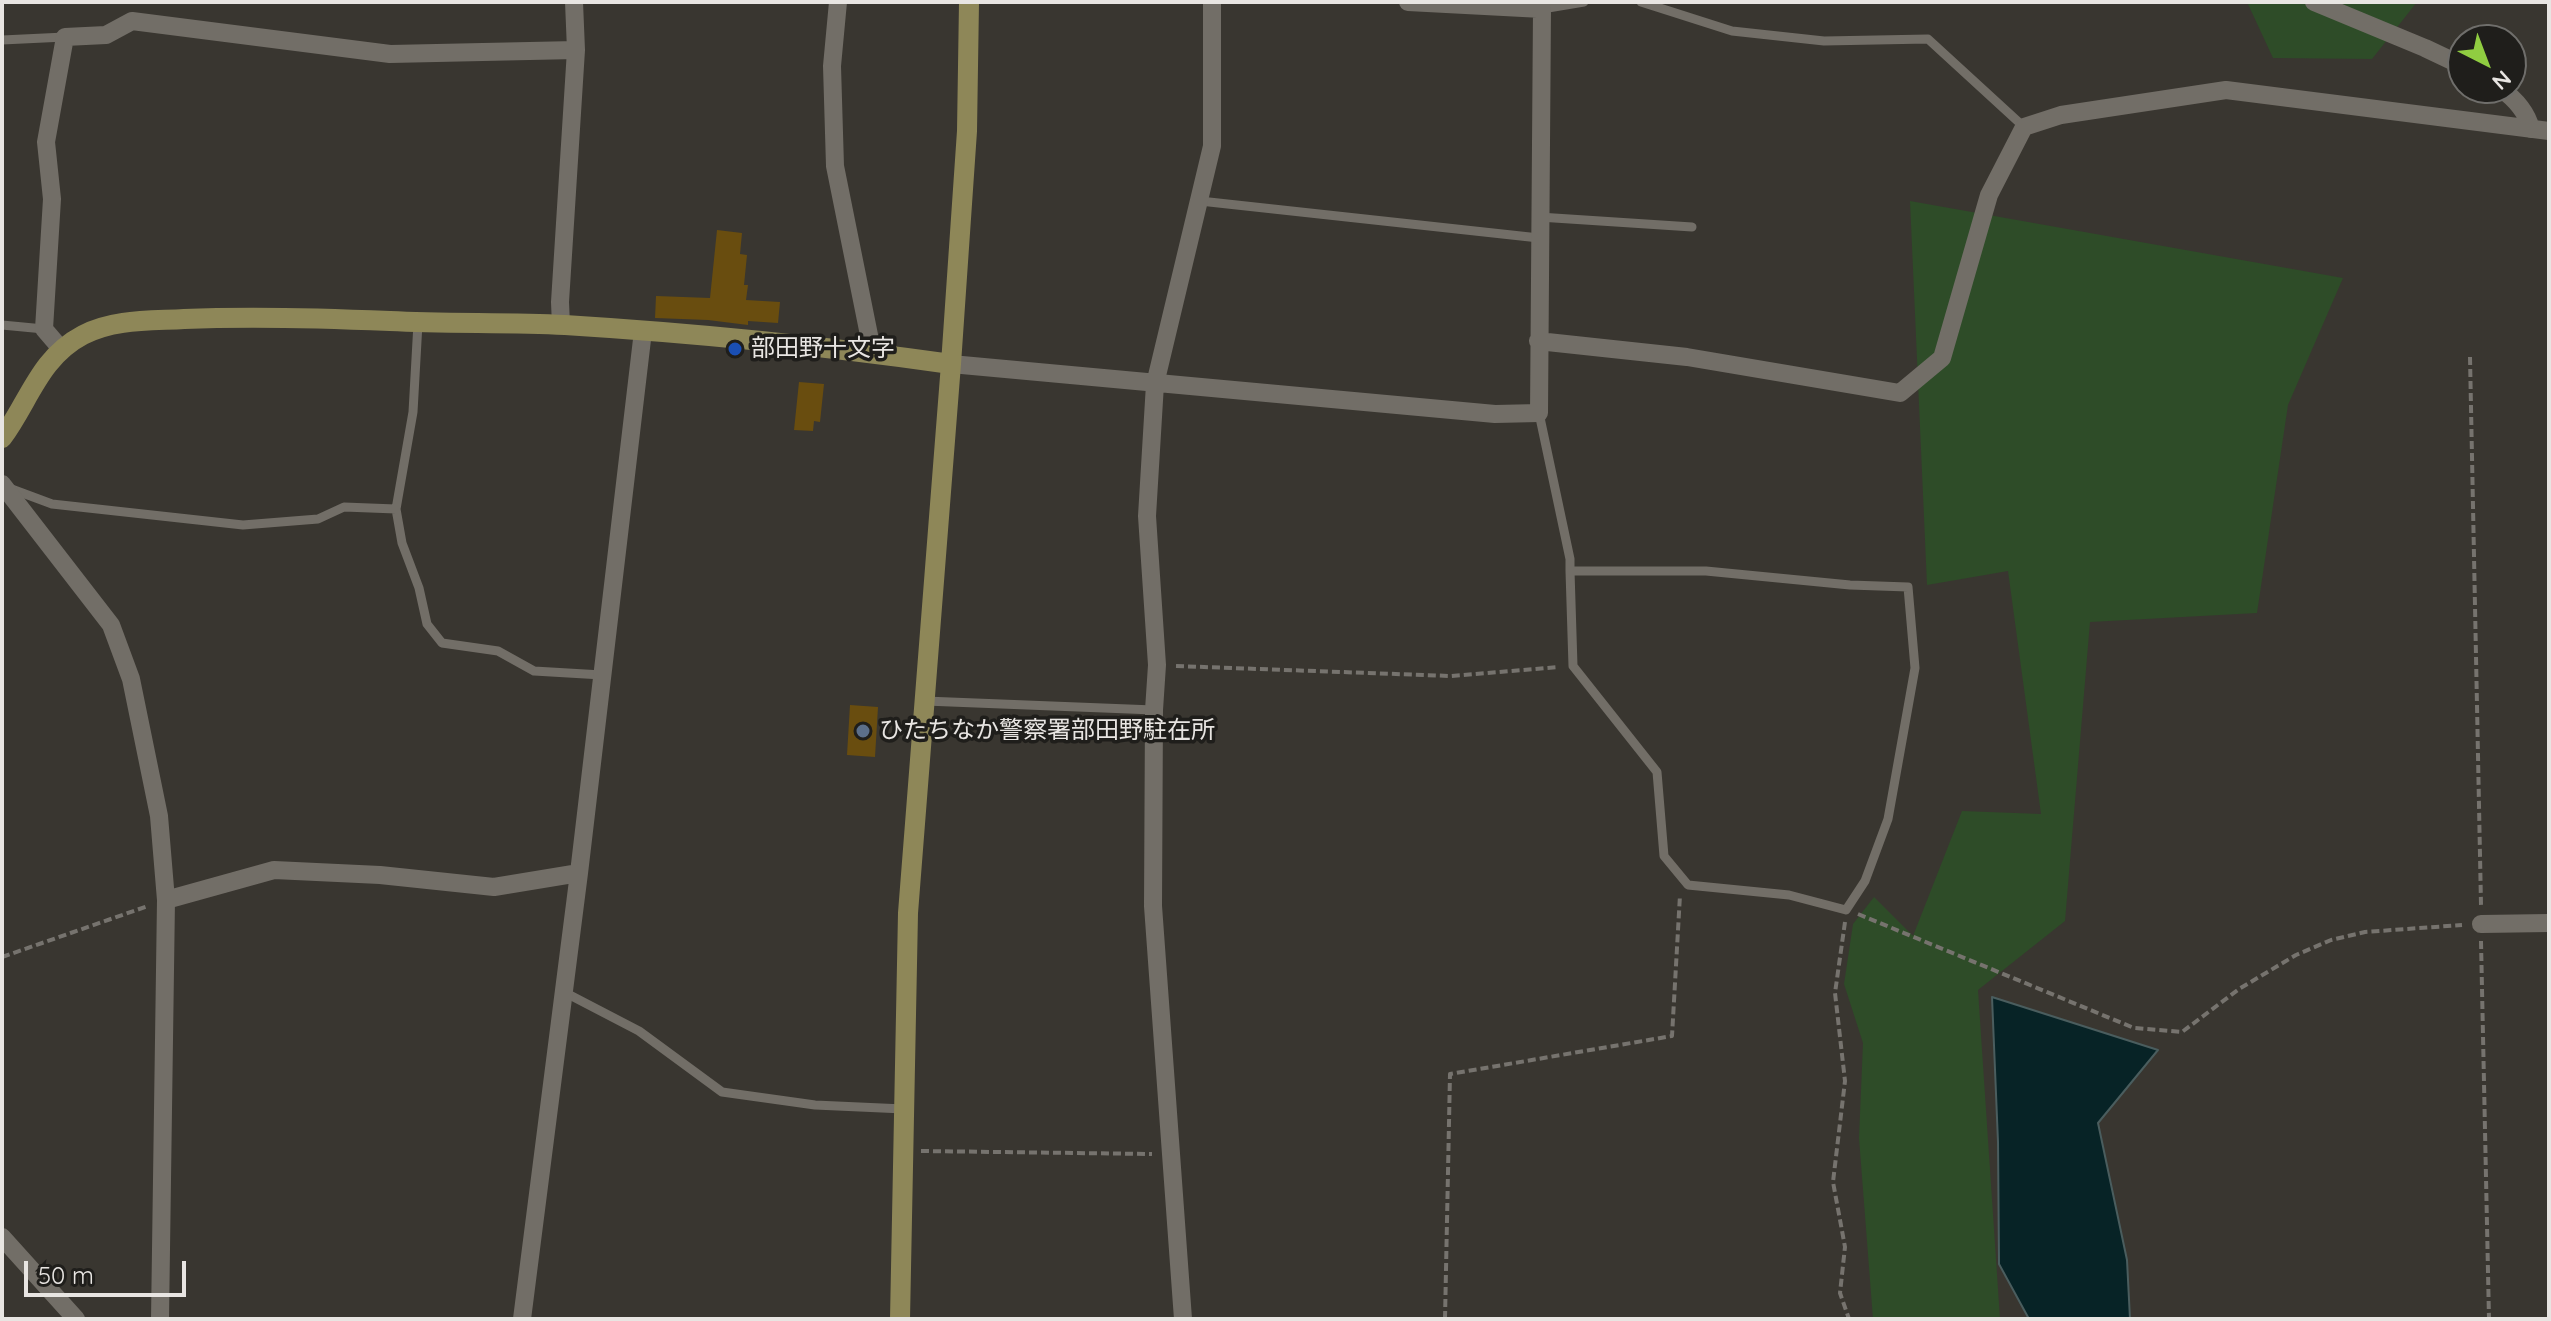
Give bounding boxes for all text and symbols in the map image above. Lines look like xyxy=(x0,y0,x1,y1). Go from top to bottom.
north arrow xyxy=(2447,24,2527,104)
text: N xyxy=(2486,65,2517,96)
place label: 部田野十文字 xyxy=(751,335,895,363)
marker: 部田野十文字 xyxy=(726,340,744,358)
place label: ひたちなか警察署部田野駐在所 xyxy=(879,717,1215,745)
marker: ひたちなか警察署部田野駐在所 xyxy=(854,722,872,740)
scale bar xyxy=(28,1245,190,1295)
text: 50 m xyxy=(38,1260,94,1290)

